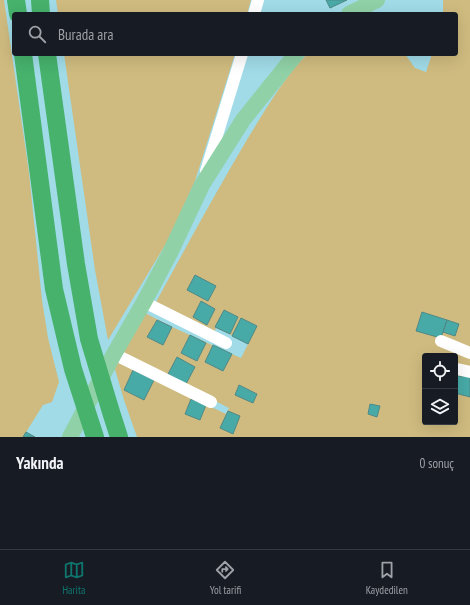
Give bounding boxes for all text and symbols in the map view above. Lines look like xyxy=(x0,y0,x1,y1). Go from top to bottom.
search box xyxy=(12,12,458,56)
icon: search xyxy=(26,23,48,45)
text: Burada ara xyxy=(58,25,113,44)
map controls xyxy=(422,353,458,425)
button: locate xyxy=(422,353,458,389)
button: layers xyxy=(422,389,458,425)
text: Yakında xyxy=(16,452,63,474)
text: 0 sonuç xyxy=(419,455,454,472)
tab: Harita xyxy=(62,559,85,597)
tab: Yol tarifi xyxy=(210,559,241,597)
tab: Kaydedilen xyxy=(366,559,408,597)

